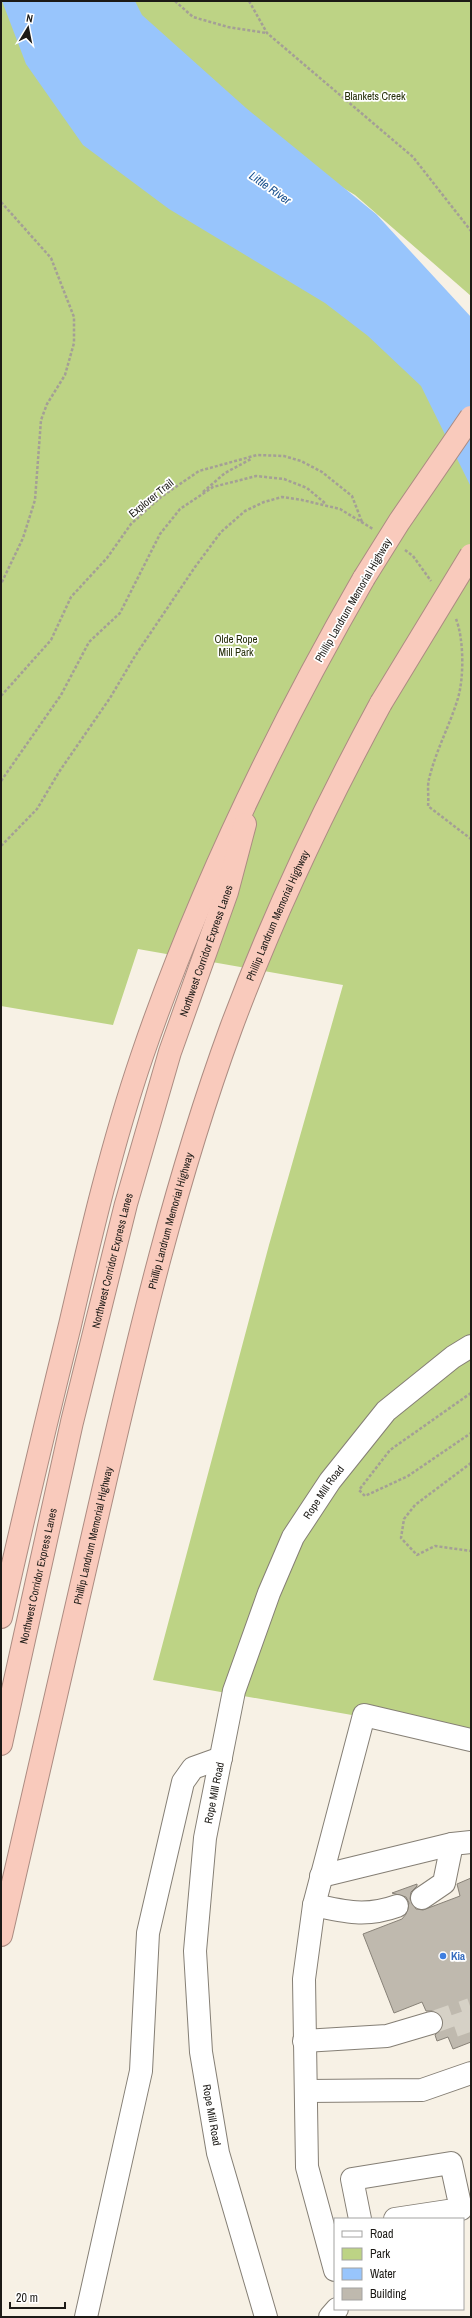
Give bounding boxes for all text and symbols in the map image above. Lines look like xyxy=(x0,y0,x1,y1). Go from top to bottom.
north arrow xyxy=(8,8,48,48)
text: N xyxy=(25,11,34,26)
park label: Blankets Creek xyxy=(344,89,406,103)
water label: Little River xyxy=(246,168,295,209)
street label: Explorer Trail xyxy=(126,476,176,520)
street label: Phillip Landrum Memorial Highway xyxy=(312,535,395,665)
park label: Olde Rope Mill Park xyxy=(214,632,258,659)
street label: Phillip Landrum Memorial Highway xyxy=(243,847,312,983)
street label: Northwest Corridor Express Lanes xyxy=(176,883,236,1018)
street label: Phillip Landrum Memorial Highway xyxy=(145,1150,196,1291)
street label: Northwest Corridor Express Lanes xyxy=(89,1191,136,1330)
street label: Rope Mill Road xyxy=(300,1462,347,1522)
street label: Phillip Landrum Memorial Highway xyxy=(70,1465,116,1606)
street label: Northwest Corridor Express Lanes xyxy=(16,1506,60,1645)
street label: Rope Mill Road xyxy=(201,1761,227,1825)
place label: Kia xyxy=(451,1949,465,1963)
marker: Kia xyxy=(438,1951,448,1961)
street label: Rope Mill Road xyxy=(200,2083,224,2147)
legend xyxy=(334,2218,464,2310)
text: Road xyxy=(370,2226,394,2242)
text: Park xyxy=(370,2246,390,2262)
text: Water xyxy=(370,2266,397,2282)
scale bar xyxy=(10,2284,65,2310)
text: Building xyxy=(370,2286,407,2302)
text: 20 m xyxy=(16,2290,38,2306)

